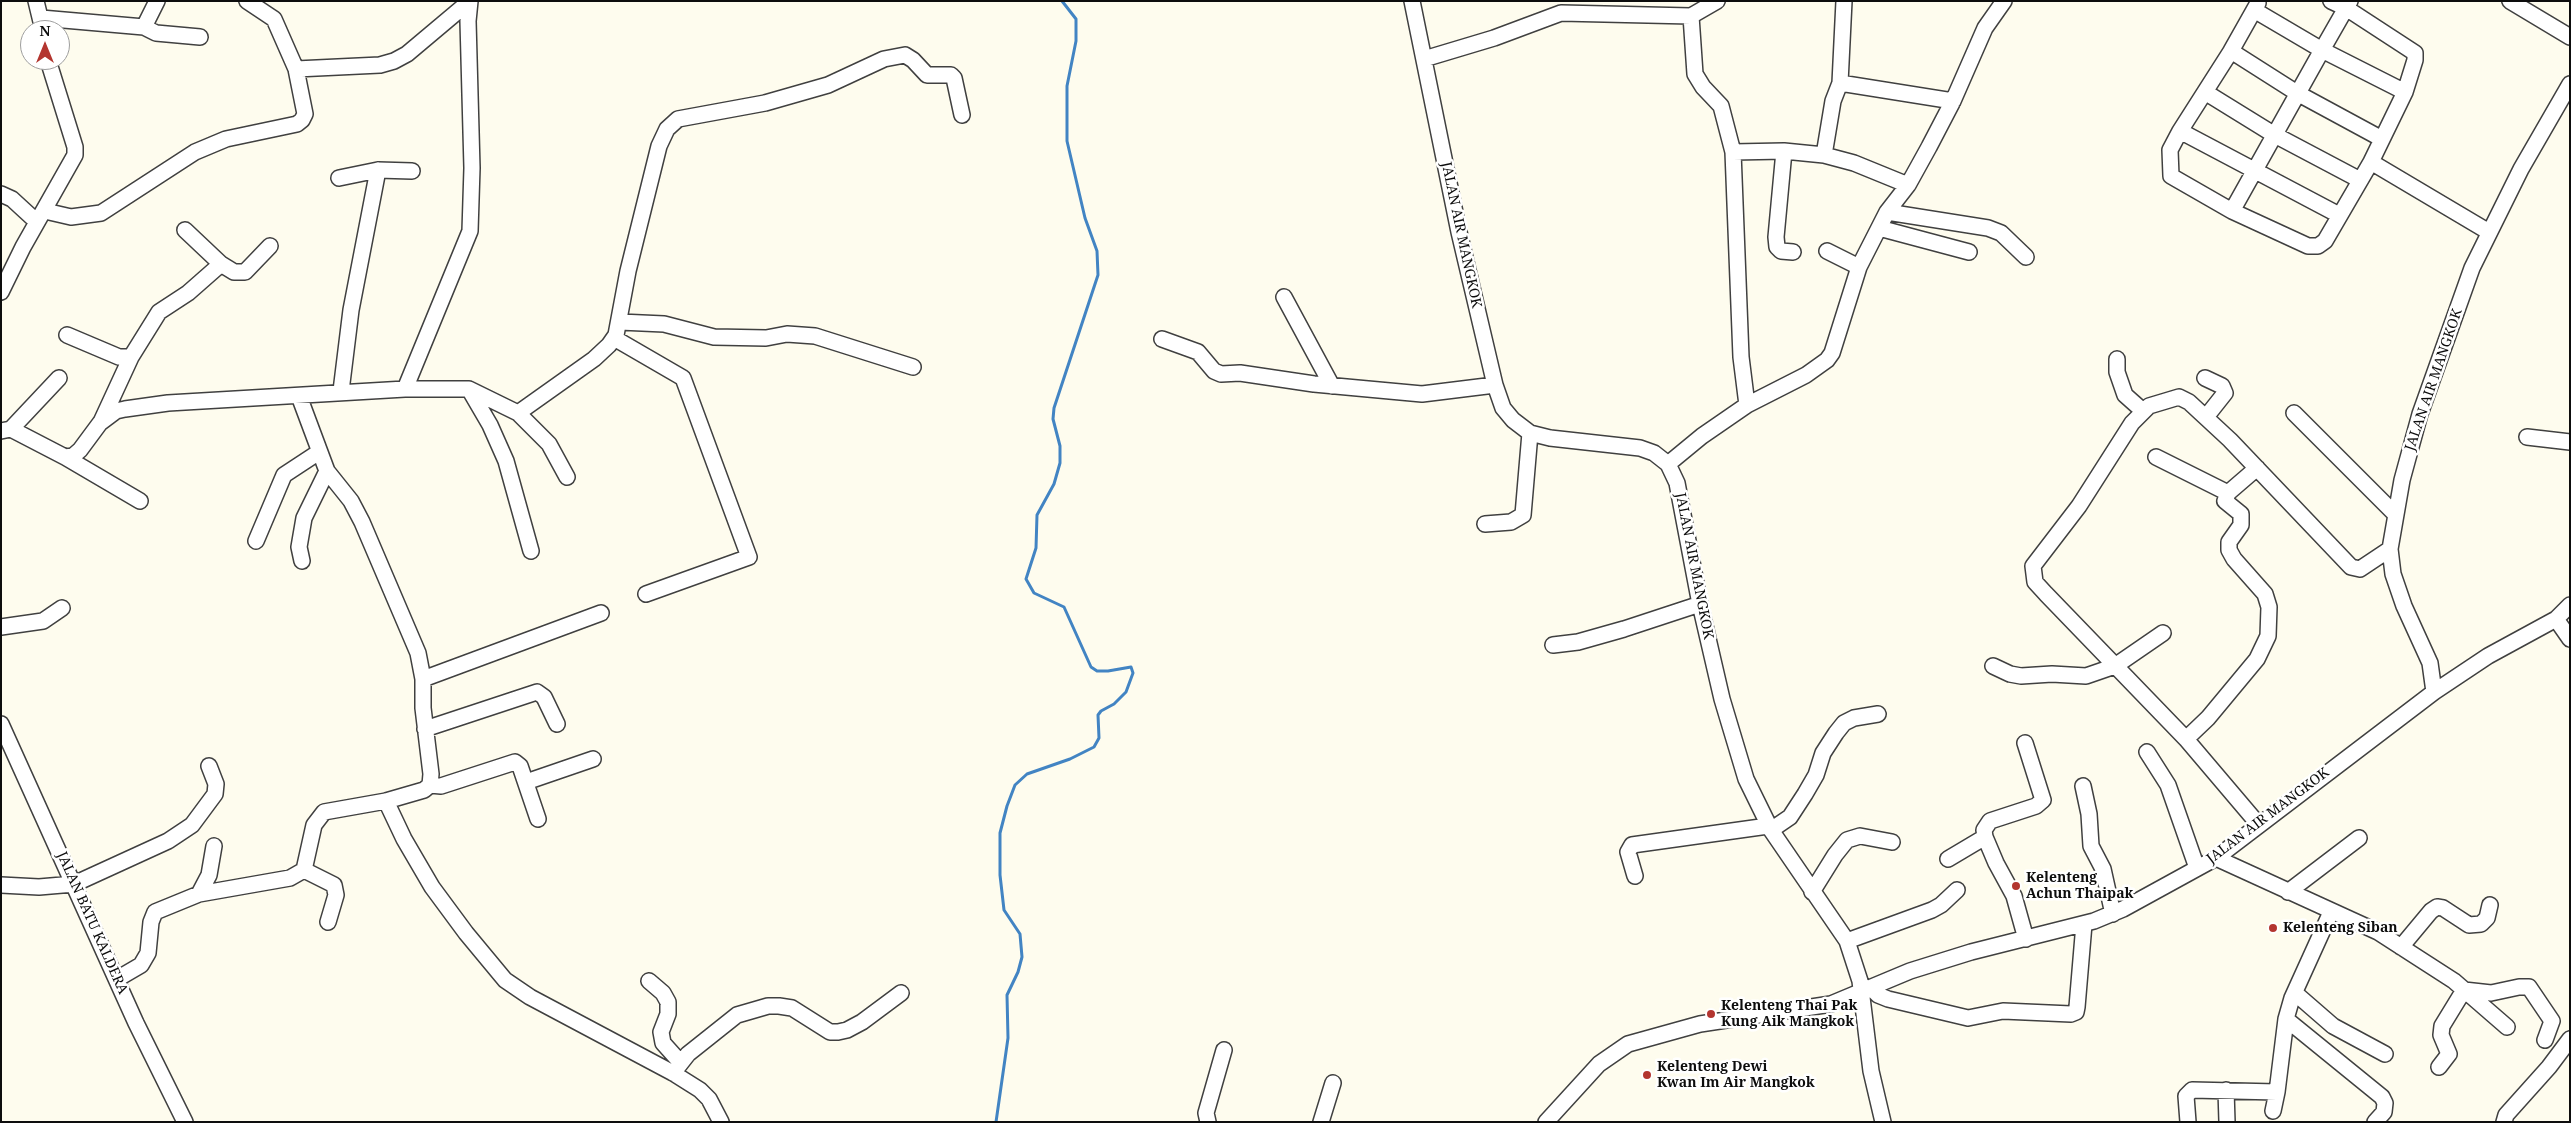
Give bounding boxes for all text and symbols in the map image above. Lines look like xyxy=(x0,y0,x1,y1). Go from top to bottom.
north arrow xyxy=(20,20,70,70)
text: N xyxy=(39,21,51,40)
street label: JALAN AIR MANGKOK xyxy=(1437,160,1485,310)
street label: JALAN AIR MANGKOK xyxy=(2402,307,2466,453)
street label: JALAN AIR MANGKOK xyxy=(1672,491,1716,641)
street label: JALAN AIR MANGKOK xyxy=(2203,764,2333,868)
street label: JALAN BATU KALDERA xyxy=(53,849,131,997)
place label: Kelenteng Achun Thaipak xyxy=(2026,870,2133,902)
marker: Kelenteng Achun Thaipak xyxy=(2010,880,2022,892)
place label: Kelenteng Siban xyxy=(2283,920,2398,936)
marker: Kelenteng Siban xyxy=(2267,922,2279,934)
place label: Kelenteng Thai Pak Kung Aik Mangkok xyxy=(1721,998,1857,1030)
marker: Kelenteng Thai Pak Kung Aik Mangkok xyxy=(1705,1008,1717,1020)
place label: Kelenteng Dewi Kwan Im Air Mangkok xyxy=(1657,1059,1815,1092)
marker: Kelenteng Dewi Kwan Im Air Mangkok xyxy=(1641,1069,1653,1081)

